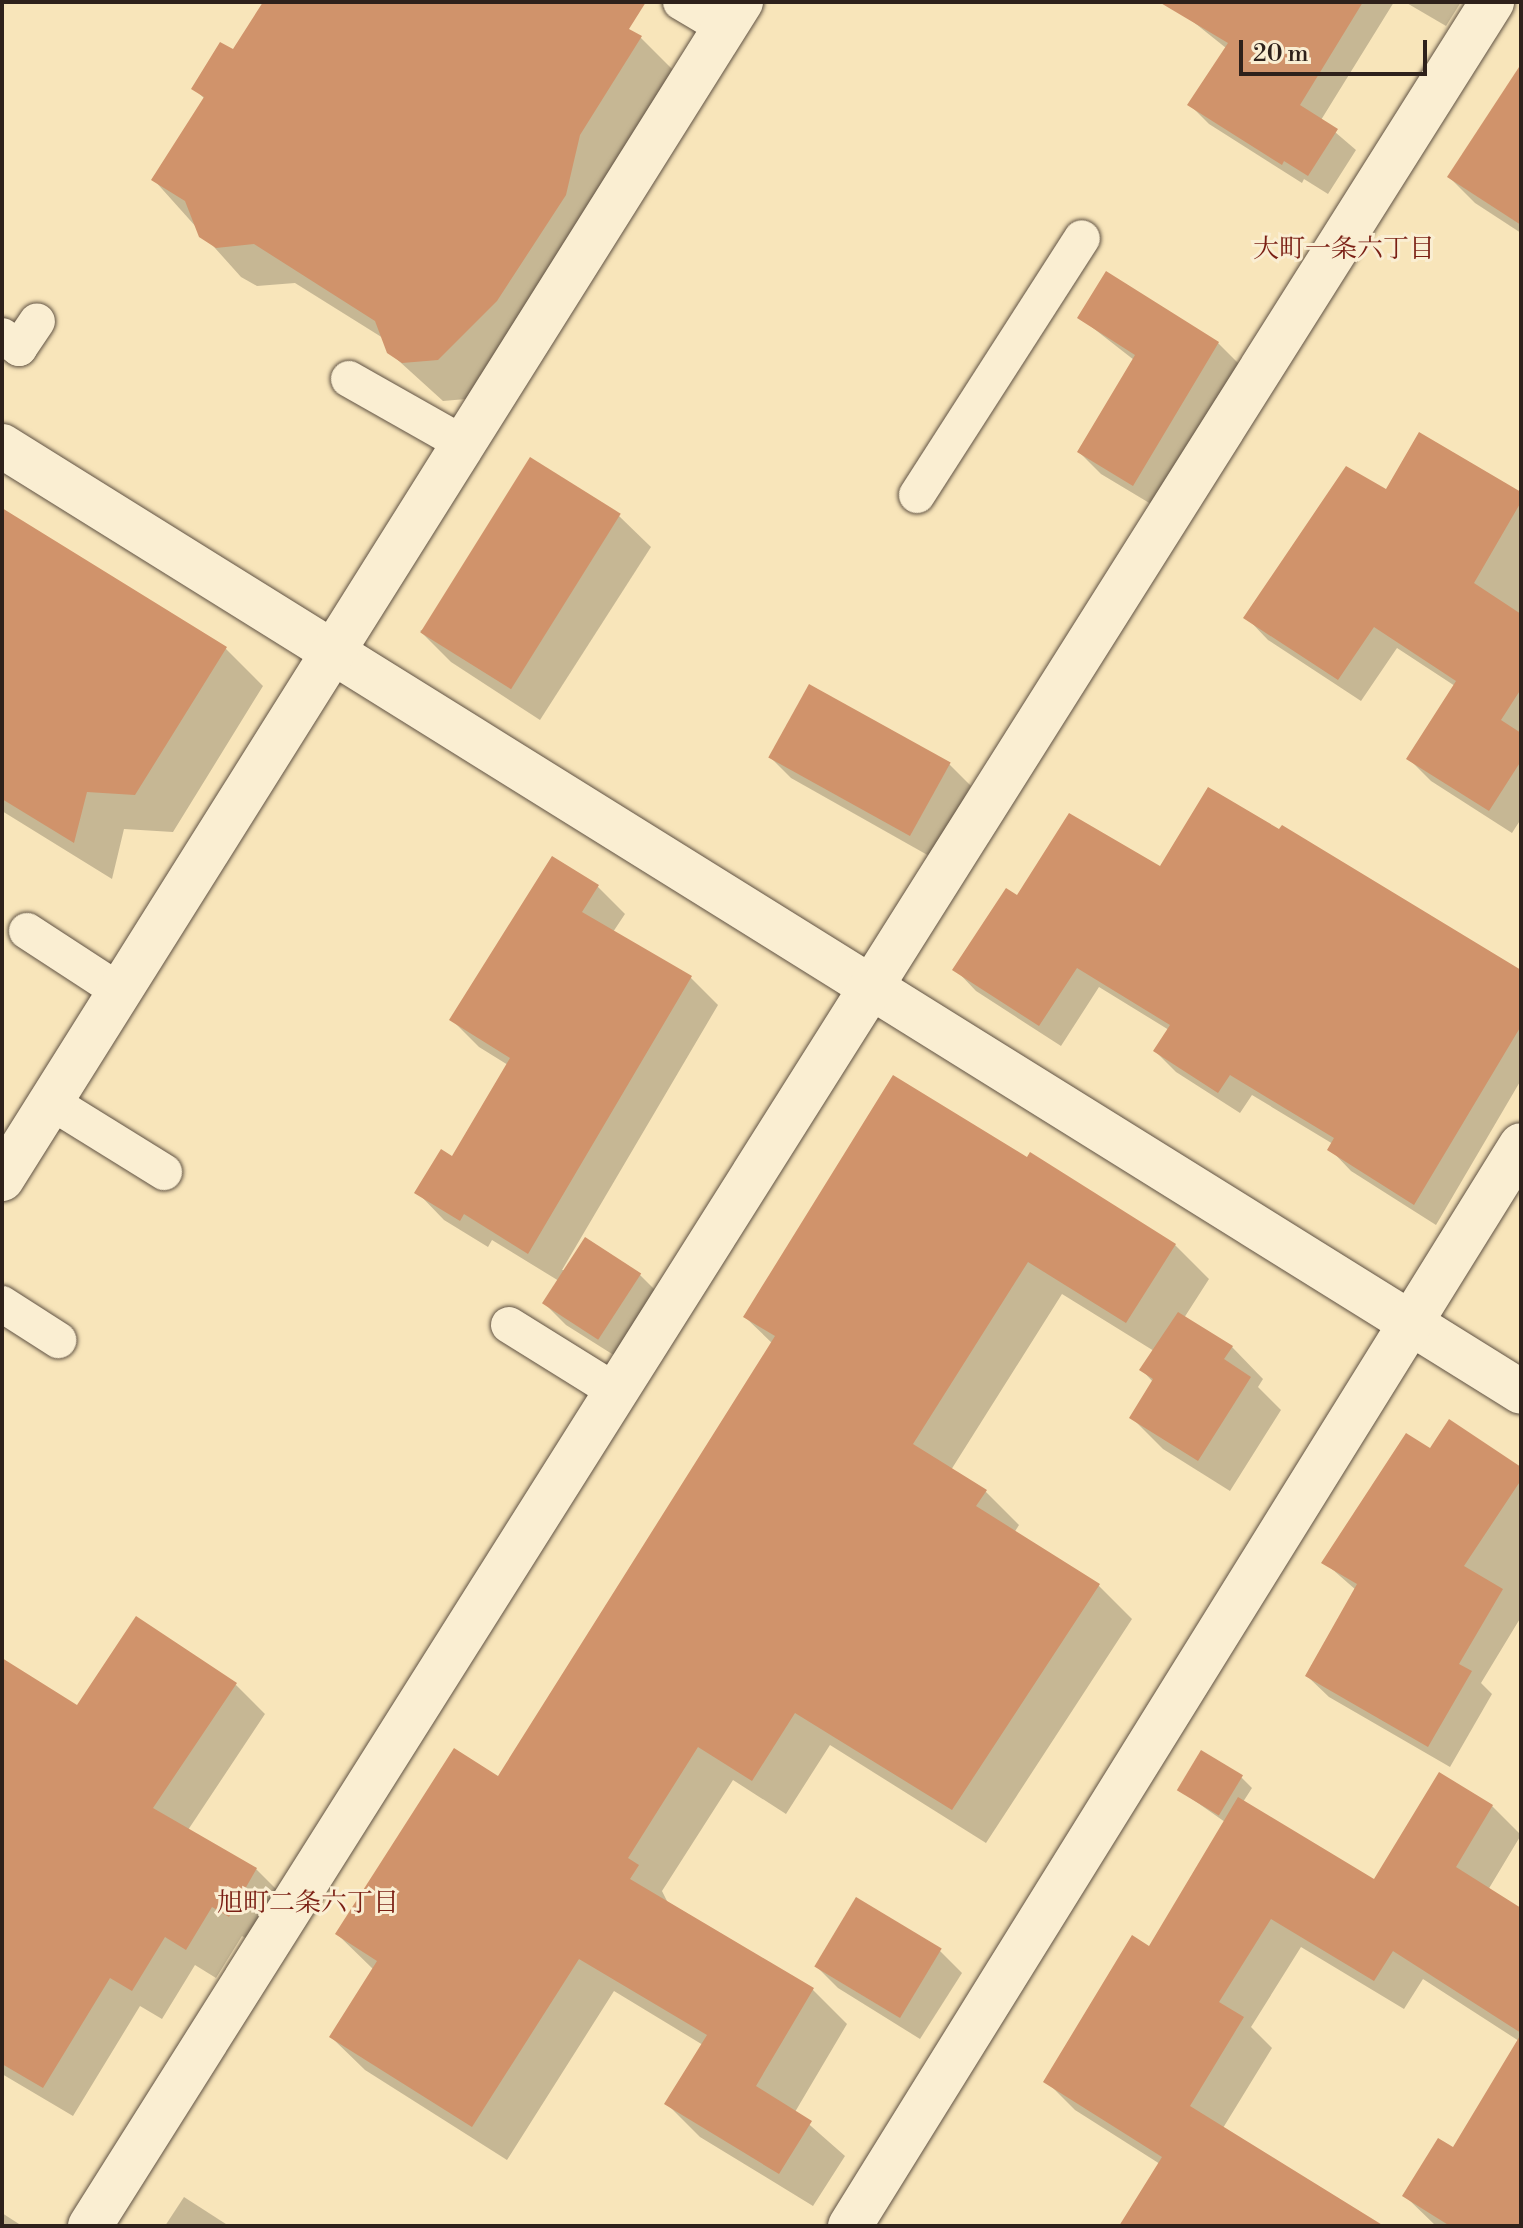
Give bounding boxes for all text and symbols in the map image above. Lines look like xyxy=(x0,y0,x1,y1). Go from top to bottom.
scale bar xyxy=(1243,24,1431,74)
text: 20 m xyxy=(1253,39,1309,69)
district label: 大町一条六丁目 xyxy=(1253,234,1435,266)
district label: 旭町二条六丁目 xyxy=(217,1888,399,1920)

